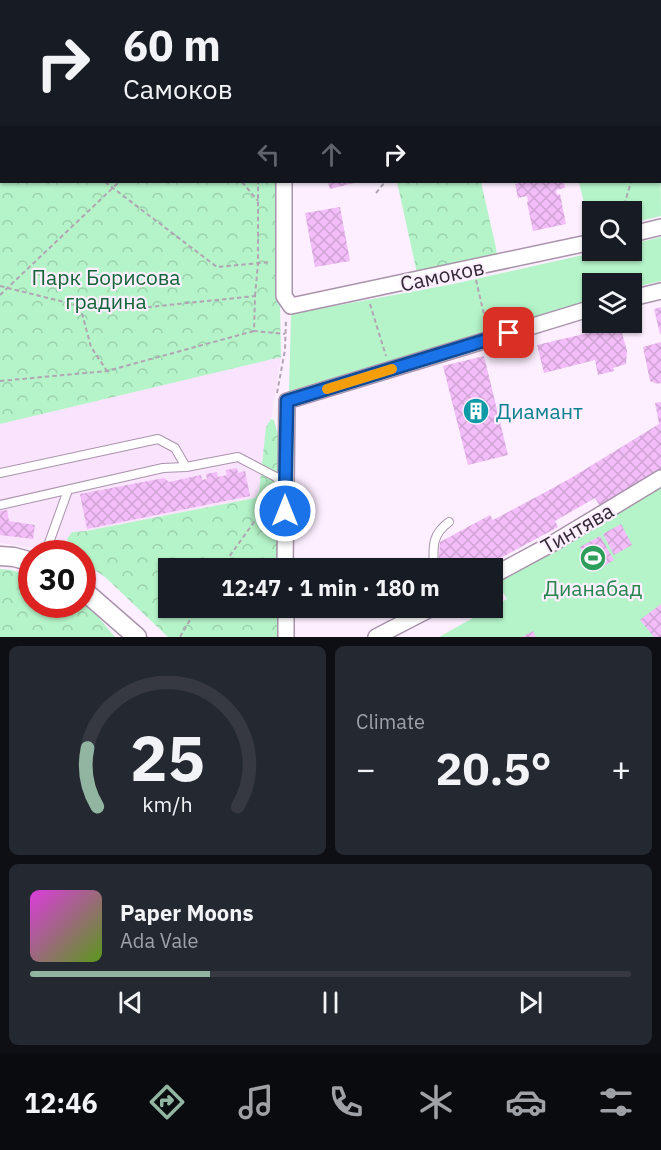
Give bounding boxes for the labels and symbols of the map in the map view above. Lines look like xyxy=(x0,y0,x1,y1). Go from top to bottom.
street label: Самоков xyxy=(397,252,487,298)
park label: Парк Борисова градина xyxy=(31,263,181,315)
pin xyxy=(483,307,534,358)
building icon: Диамант xyxy=(461,396,491,426)
place label: Диамант xyxy=(496,397,583,425)
position arrow xyxy=(253,479,317,543)
street label: Тинтява xyxy=(536,496,618,560)
speed limit sign: 30 xyxy=(18,540,96,618)
sports icon: Дианабад xyxy=(578,543,608,573)
place label: Дианабад xyxy=(544,574,642,602)

